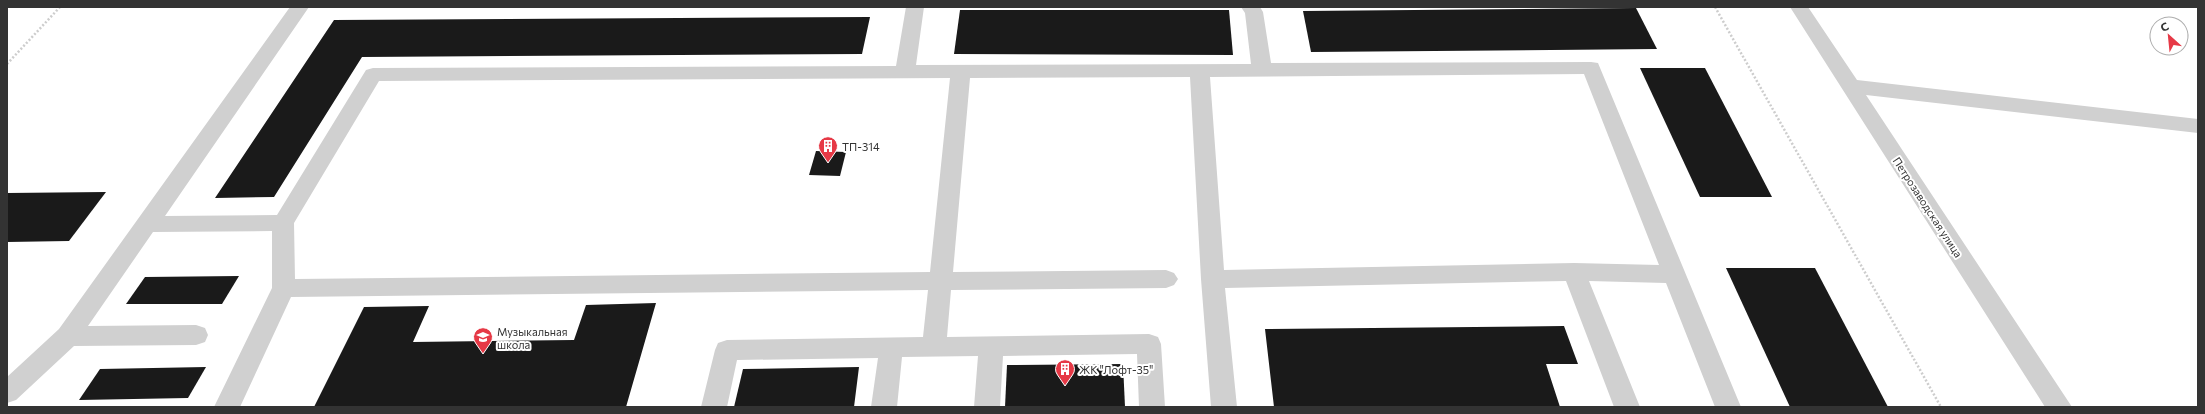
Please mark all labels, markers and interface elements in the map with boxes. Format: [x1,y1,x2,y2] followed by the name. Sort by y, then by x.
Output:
[2149,16,2189,56] north arrow
[2158,19,2171,34] text: С
[817,135,839,163] building icon: ТП-314
[842,140,880,153] place label: ТП-314
[1891,154,1965,260] street label: Петрозаводская улица
[497,325,568,351] place label: Музыкальная школа
[472,326,494,354] school or university icon: Музыкальная школа
[1054,358,1076,386] building icon: ЖК "Лофт-35"
[1079,363,1153,376] place label: ЖК "Лофт-35"

